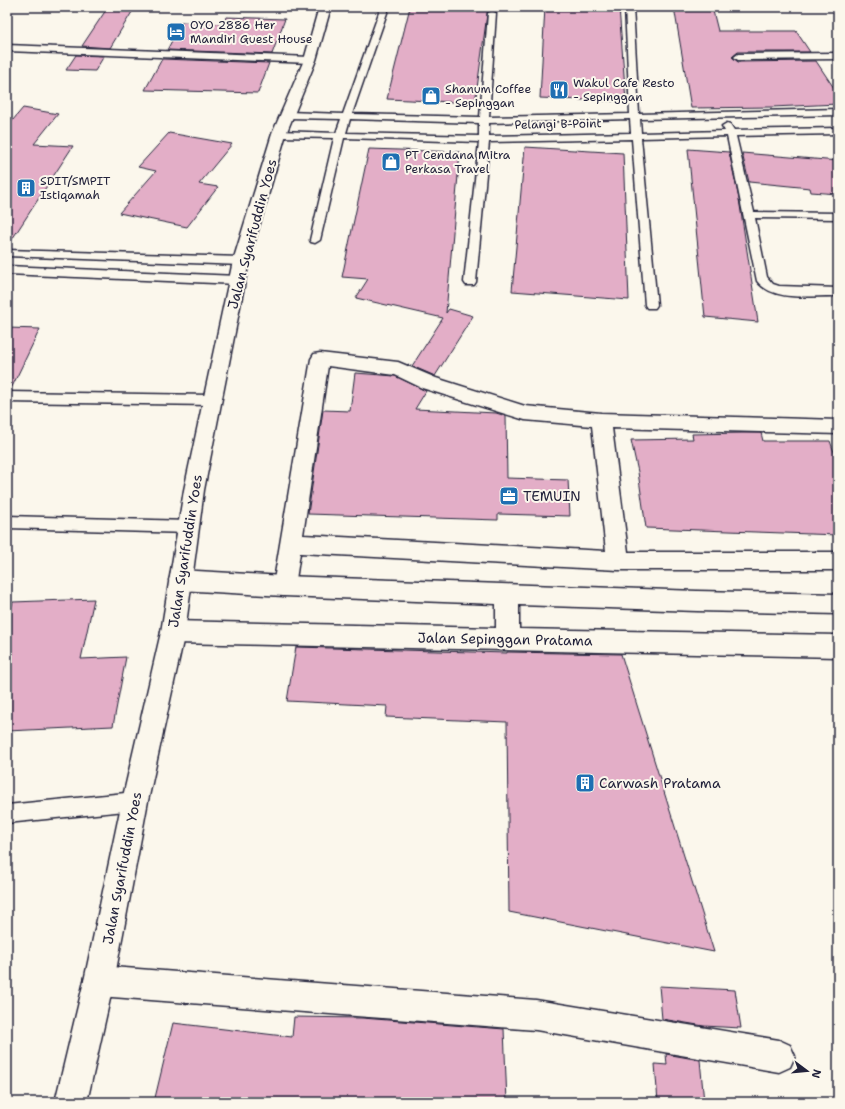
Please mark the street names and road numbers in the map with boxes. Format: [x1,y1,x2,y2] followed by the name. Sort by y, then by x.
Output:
[514,115,602,133] street label: Pelangi B-Point
[223,157,281,311] street label: Jalan Syarifuddin Yoes
[164,473,206,629] street label: Jalan Syarifuddin Yoes
[417,628,593,650] street label: Jalan Sepinggan Pratama
[98,790,146,946] street label: Jalan Syarifuddin Yoes

